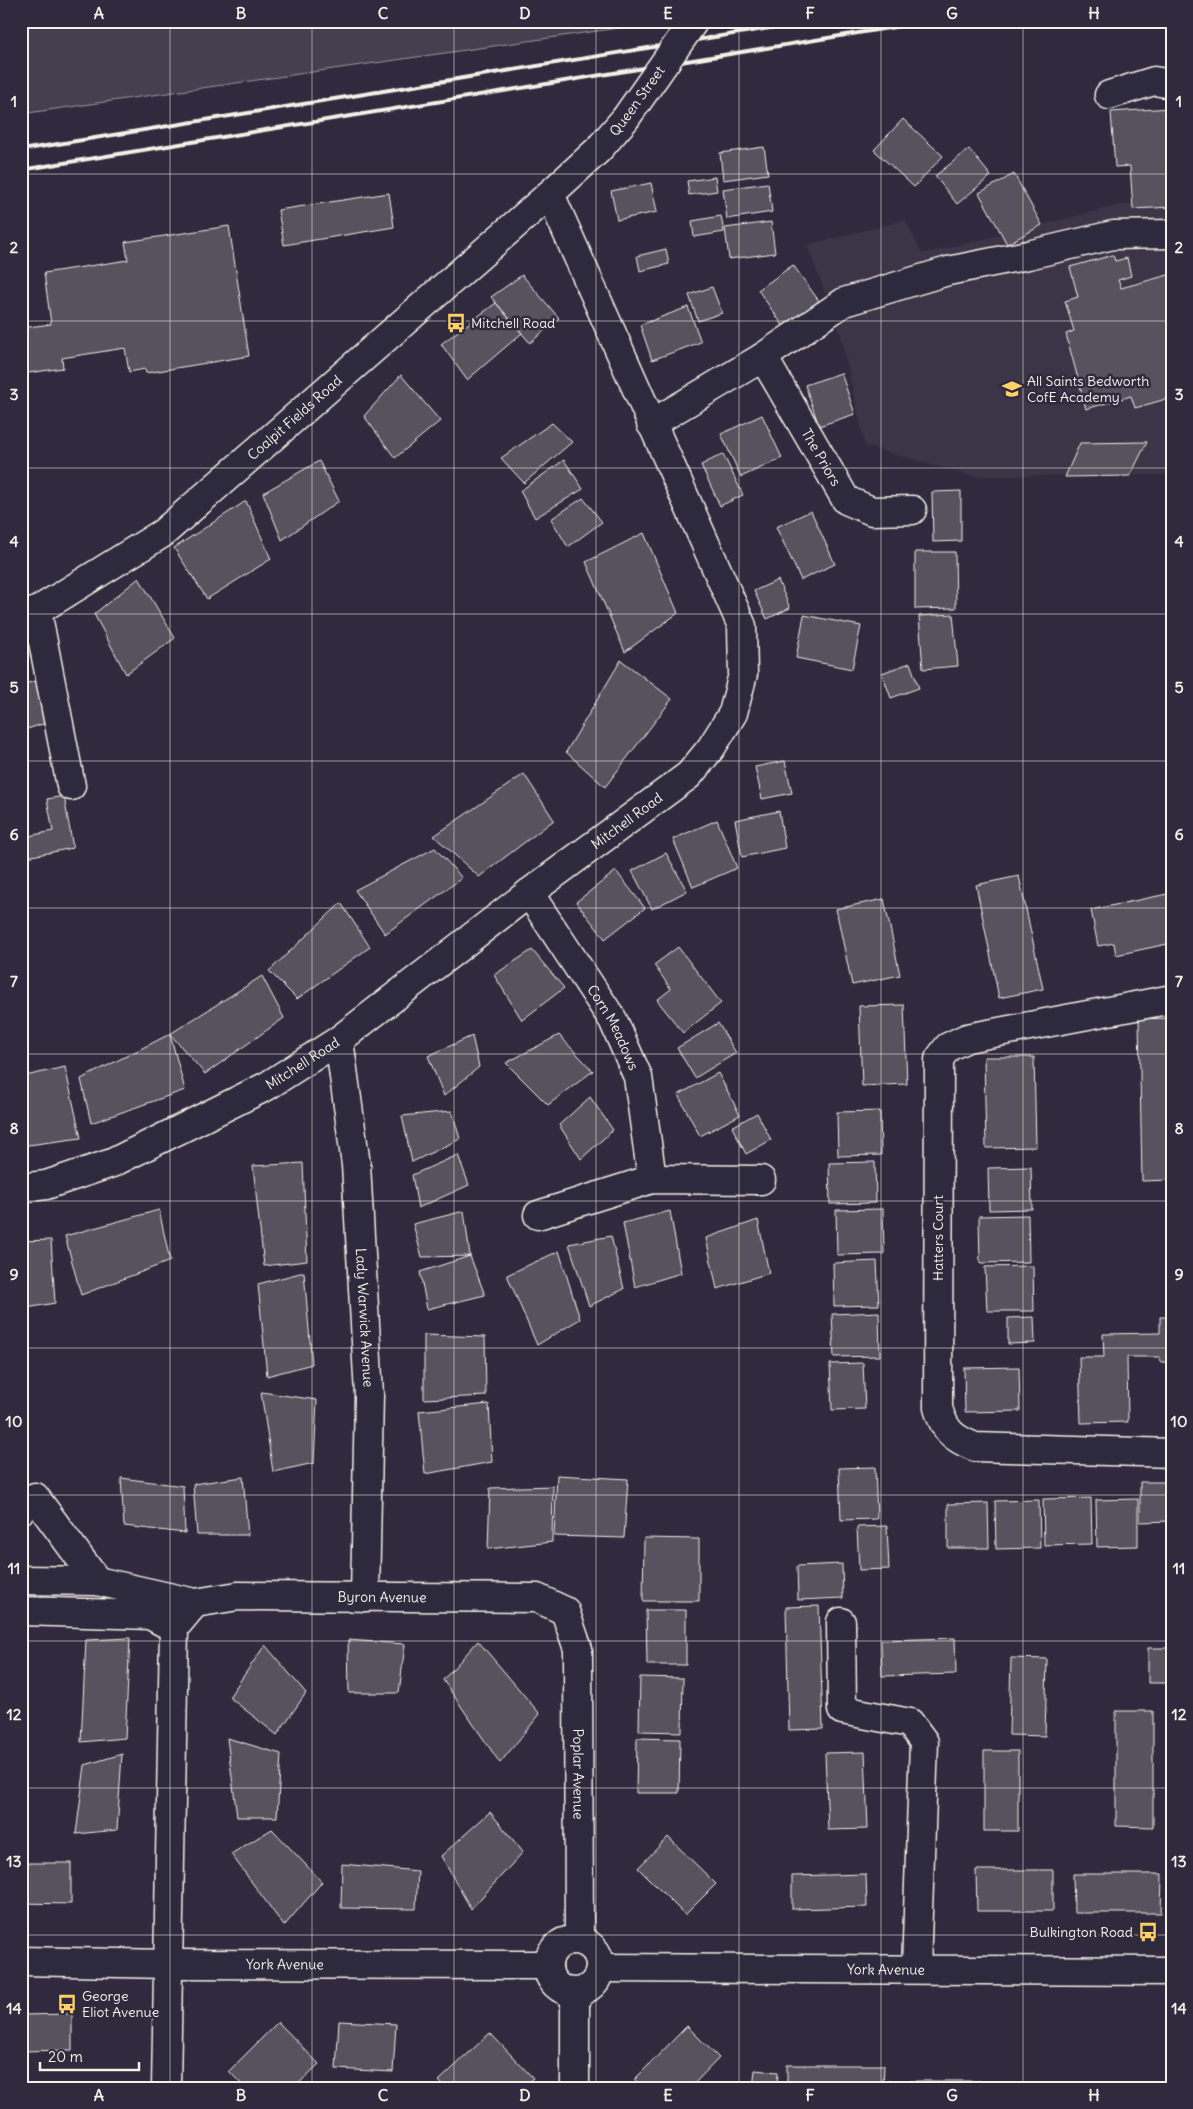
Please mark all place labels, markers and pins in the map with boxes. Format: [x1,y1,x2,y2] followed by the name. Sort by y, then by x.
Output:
[445,312,467,334] bus stop icon: Mitchell Road
[471,314,555,332] place label: Mitchell Road
[1027,372,1149,406] place label: All Saints Bedworth CofE Academy
[1001,378,1023,400] school or university icon: All Saints Bedworth CofE Academy
[1137,1921,1159,1943] bus stop icon: Bulkington Road
[1029,1923,1133,1941] place label: Bulkington Road
[82,1987,159,2021] place label: George Eliot Avenue
[56,1993,78,2015] bus stop icon: George Eliot Avenue

